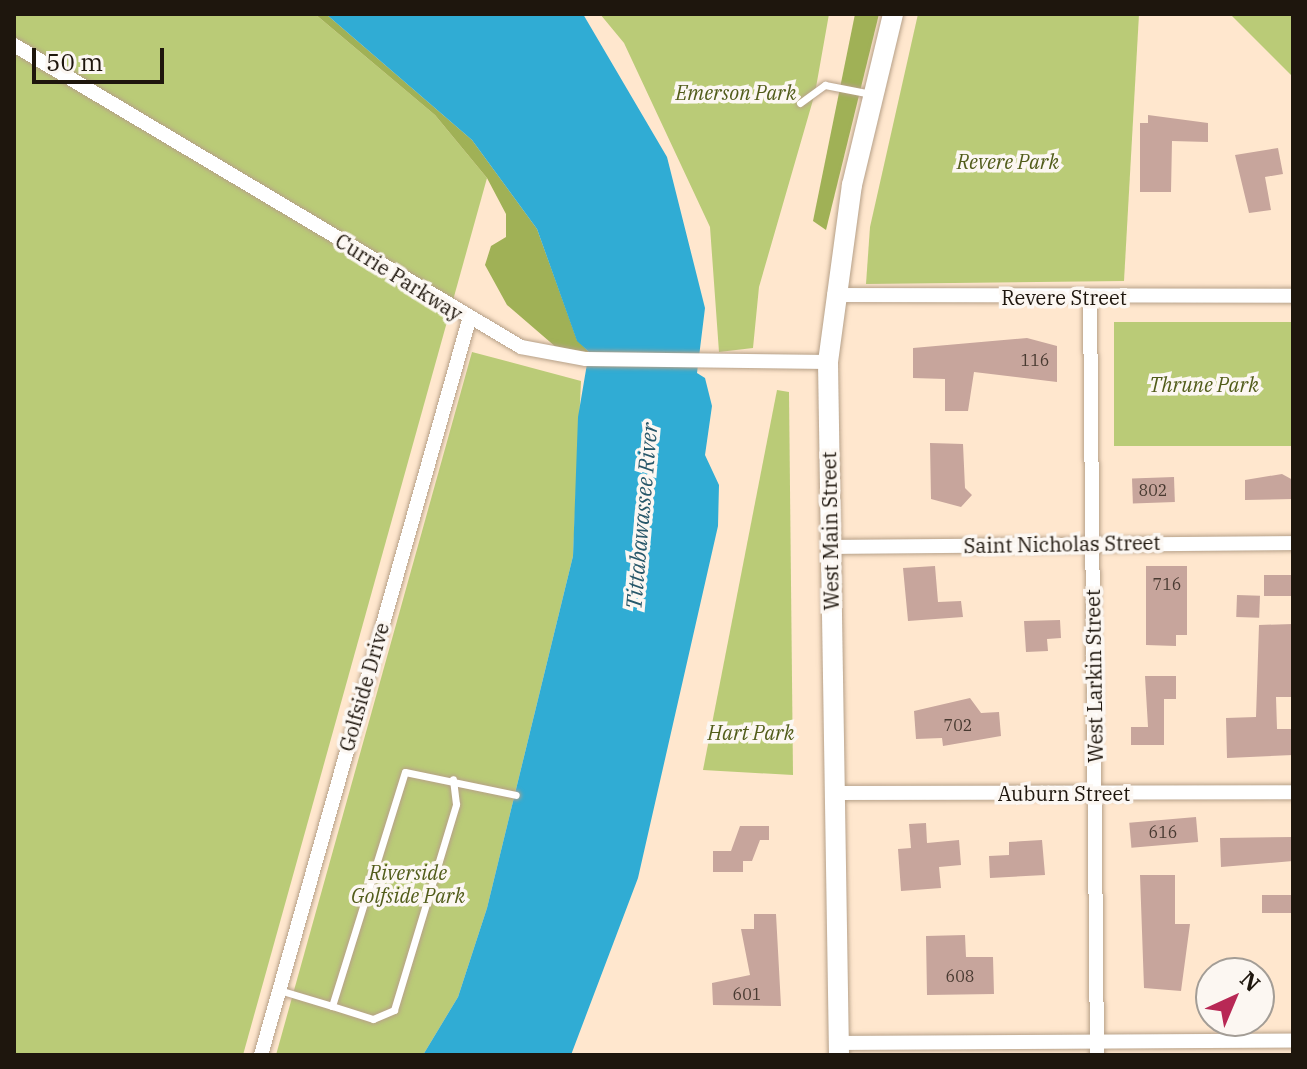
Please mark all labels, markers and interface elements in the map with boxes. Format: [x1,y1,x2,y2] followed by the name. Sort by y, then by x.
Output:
[36,32,168,82] scale bar
[46,46,103,78] text: 50 m
[676,80,796,104] park label: Emerson Park
[957,149,1059,173] park label: Revere Park
[331,228,467,326] street label: Currie Parkway
[1001,285,1127,309] street label: Revere Street
[1021,350,1049,370] house number: 116
[1149,372,1259,396] park label: Thrune Park
[620,422,662,610] water label: Tittabawassee River
[817,451,843,611] street label: West Main Street
[1139,480,1167,500] house number: 802
[963,530,1161,558] street label: Saint Nicholas Street
[1153,574,1181,594] house number: 716
[1080,589,1108,763] street label: West Larkin Street
[334,620,394,754] street label: Golfside Drive
[944,715,972,735] house number: 702
[708,720,794,744] park label: Hart Park
[998,781,1130,805] street label: Auburn Street
[1149,822,1177,842] house number: 616
[351,860,465,907] park label: Riverside Golfside Park
[1195,957,1275,1037] north arrow
[1234,964,1267,997] text: N
[946,966,974,986] house number: 608
[733,984,761,1004] house number: 601

